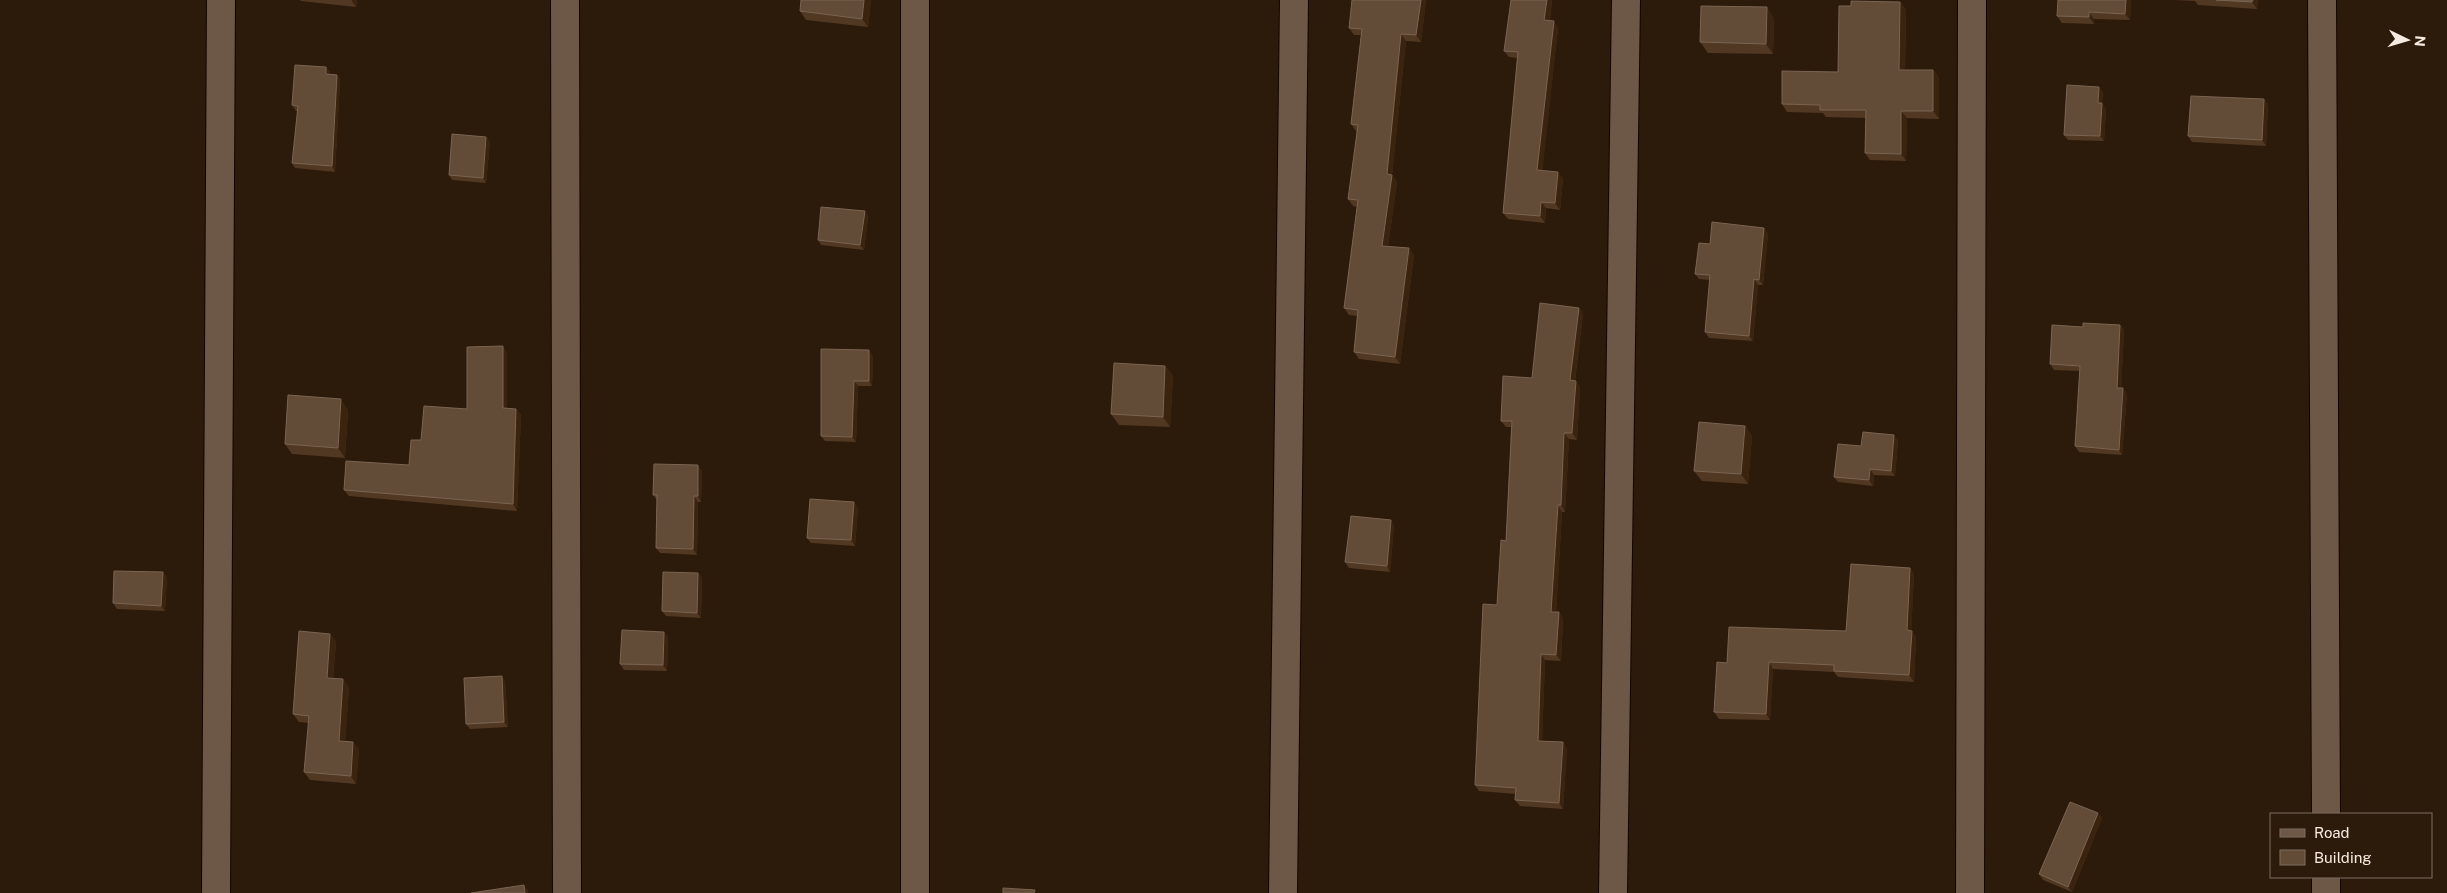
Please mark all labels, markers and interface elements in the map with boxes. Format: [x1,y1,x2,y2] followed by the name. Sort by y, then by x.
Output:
[2382,15,2432,65] north arrow
[2412,35,2428,47] text: N
[2270,813,2432,878] legend
[2314,824,2350,841] text: Road
[2314,849,2372,866] text: Building

